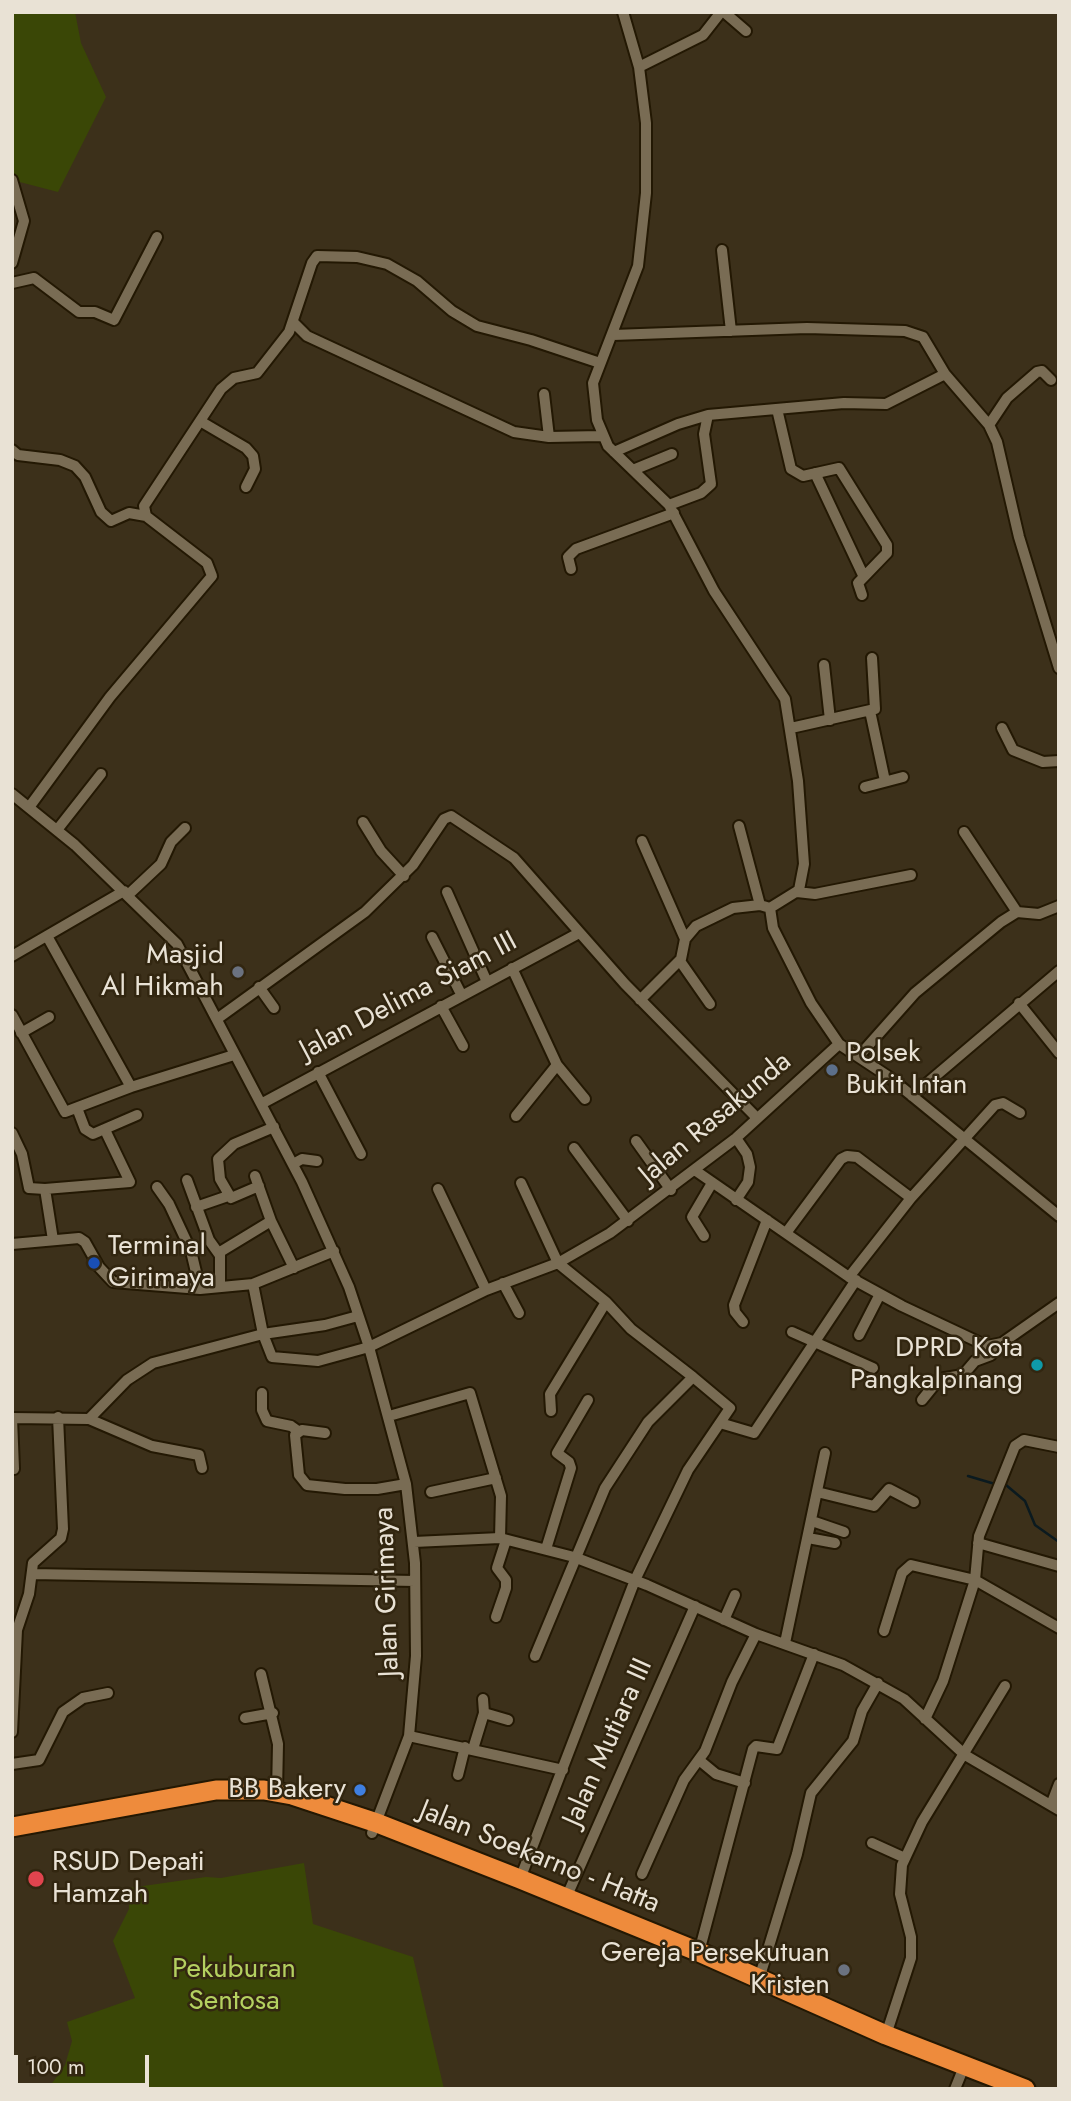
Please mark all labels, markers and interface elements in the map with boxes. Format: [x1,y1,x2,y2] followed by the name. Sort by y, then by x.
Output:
[295,926,523,1068] street label: Jalan Delima Siam III
[101,939,224,1005] place label: Masjid Al Hikmah
[230,964,246,980] marker: Masjid Al Hikmah
[846,1037,967,1103] place label: Polsek Bukit Intan
[633,1046,799,1192] street label: Jalan Rasakunda
[824,1062,840,1078] marker: Polsek Bukit Intan
[108,1230,215,1296] place label: Terminal Girimaya
[86,1255,102,1271] marker: Terminal Girimaya
[850,1332,1023,1398] place label: DPRD Kota Pangkalpinang
[1029,1357,1045,1373] marker: DPRD Kota Pangkalpinang
[368,1506,408,1678] street label: Jalan Girimaya
[557,1654,661,1832] street label: Jalan Mutiara III
[228,1773,346,1807] place label: BB Bakery
[352,1782,368,1798] marker: BB Bakery
[414,1794,664,1922] street label: Jalan Soekarno - Hatta
[52,1846,205,1912] place label: RSUD Depati Hamzah
[26,1869,46,1889] marker: RSUD Depati Hamzah
[601,1937,830,2003] place label: Gereja Persekutuan Kristen
[172,1953,296,2019] park label: Pekuburan Sentosa
[836,1962,852,1978] marker: Gereja Persekutuan Kristen
[18,2042,152,2086] scale bar
[27,2052,84,2082] text: 100 m

